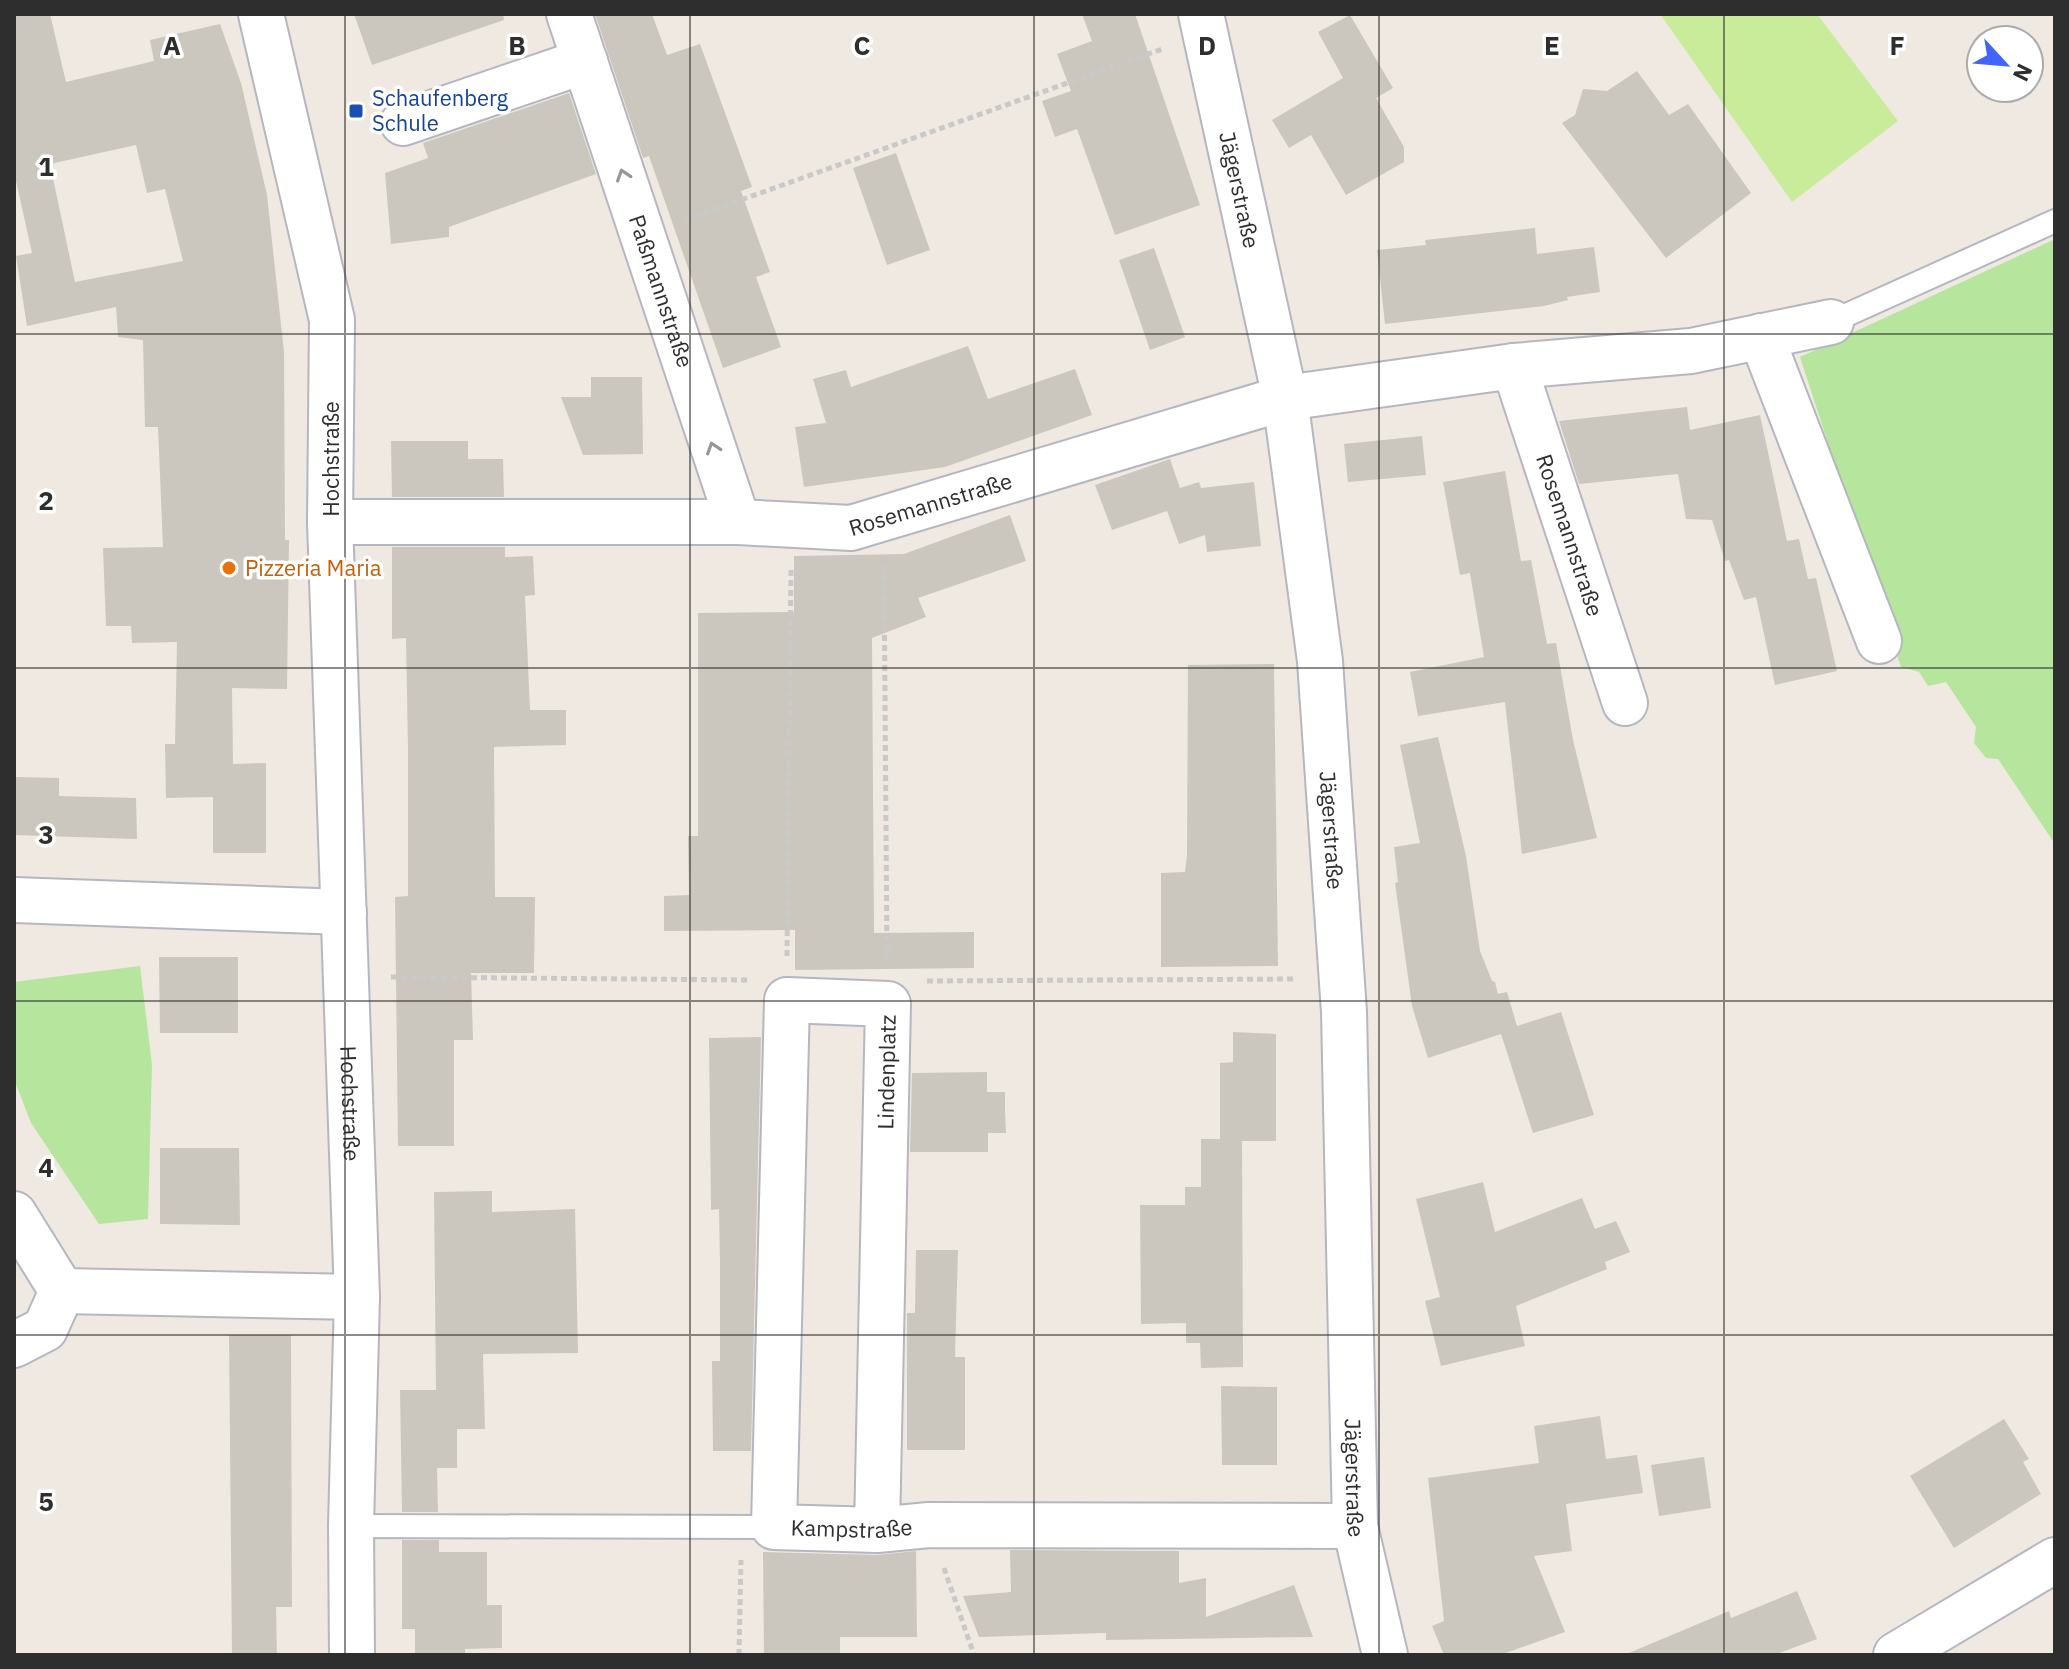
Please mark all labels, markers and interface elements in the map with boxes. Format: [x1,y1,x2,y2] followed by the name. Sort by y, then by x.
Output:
[1965,24,2045,104] north arrow
[163,28,181,62] text: A
[508,28,526,62] text: B
[854,28,871,62] text: C
[1198,28,1216,62] text: D
[1544,28,1560,62] text: E
[1889,28,1905,62] text: F
[2007,59,2040,87] text: N
[372,83,509,137] place label: Schaufenberg Schule
[347,102,365,120] marker: Schaufenberg Schule
[1213,129,1267,251] street label: Jägerstraße
[38,149,54,183] text: 1
[616,169,632,183] one-way arrow
[623,211,701,371] street label: Paßmannstraße
[316,401,345,517] street label: Hochstraße
[707,442,723,456] one-way arrow
[1530,450,1610,620] street label: Rosemannstraße
[845,466,1015,542] street label: Rosemannstraße
[38,483,54,517] text: 2
[245,553,382,582] place label: Pizzeria Maria
[220,559,238,577] marker: Pizzeria Maria
[1314,770,1351,890] street label: Jägerstraße
[38,817,54,851] text: 3
[870,1014,902,1130] street label: Lindenplatz
[334,1045,367,1162] street label: Hochstraße
[38,1150,54,1184] text: 4
[1339,1418,1372,1540] street label: Jägerstraße
[38,1484,54,1518] text: 5
[790,1512,914,1544] street label: Kampstraße

